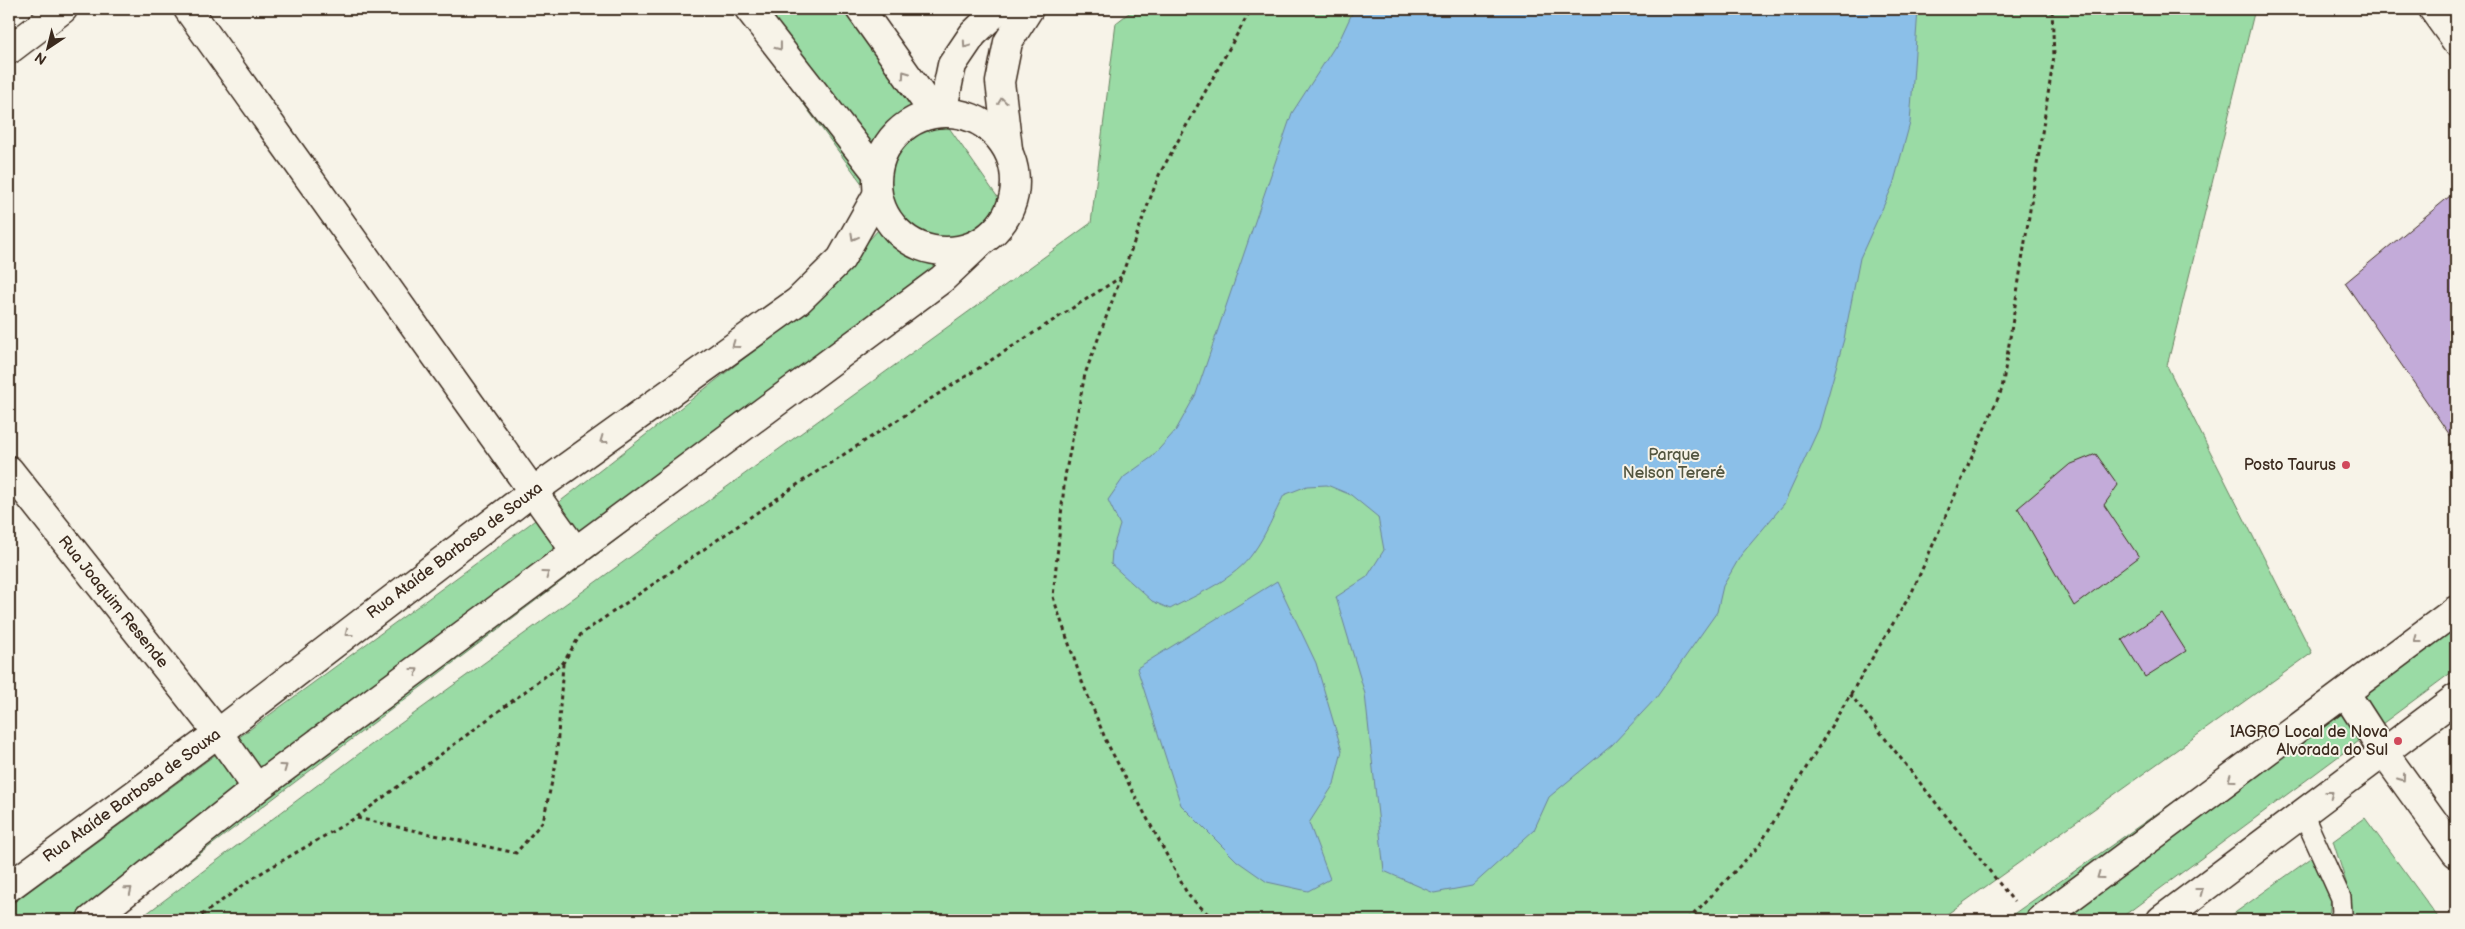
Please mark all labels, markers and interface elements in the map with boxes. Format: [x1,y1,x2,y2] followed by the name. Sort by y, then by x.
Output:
[22,22,72,72] north arrow
[963,39,972,48] one-way arrow
[773,41,782,51] one-way arrow
[32,48,50,68] text: N
[902,70,911,79] one-way arrow
[997,96,1008,104] one-way arrow
[850,232,860,241] one-way arrow
[732,340,741,348] one-way arrow
[600,435,609,443] one-way arrow
[1623,446,1726,483] park label: Parque Nelson Tereré
[2244,456,2336,475] place label: Posto Taurus
[2340,459,2352,471] marker: Posto Taurus
[363,479,547,623] street label: Rua Ataíde Barbosa de Souxa
[54,532,172,672] street label: Rua Joaquim Resende
[540,572,549,580] one-way arrow
[345,628,354,636] one-way arrow
[2413,634,2423,643] one-way arrow
[409,668,419,677] one-way arrow
[2230,723,2388,760] place label: IAGRO Local de Nova Alvorada do Sul
[39,725,225,867] street label: Rua Ataíde Barbosa de Souxa
[2392,735,2404,747] marker: IAGRO Local de Nova Alvorada do Sul
[278,765,287,773] one-way arrow
[2396,772,2405,782] one-way arrow
[2227,773,2237,782] one-way arrow
[2324,791,2334,800] one-way arrow
[2097,870,2106,878] one-way arrow
[124,886,133,895] one-way arrow
[2194,888,2204,897] one-way arrow

